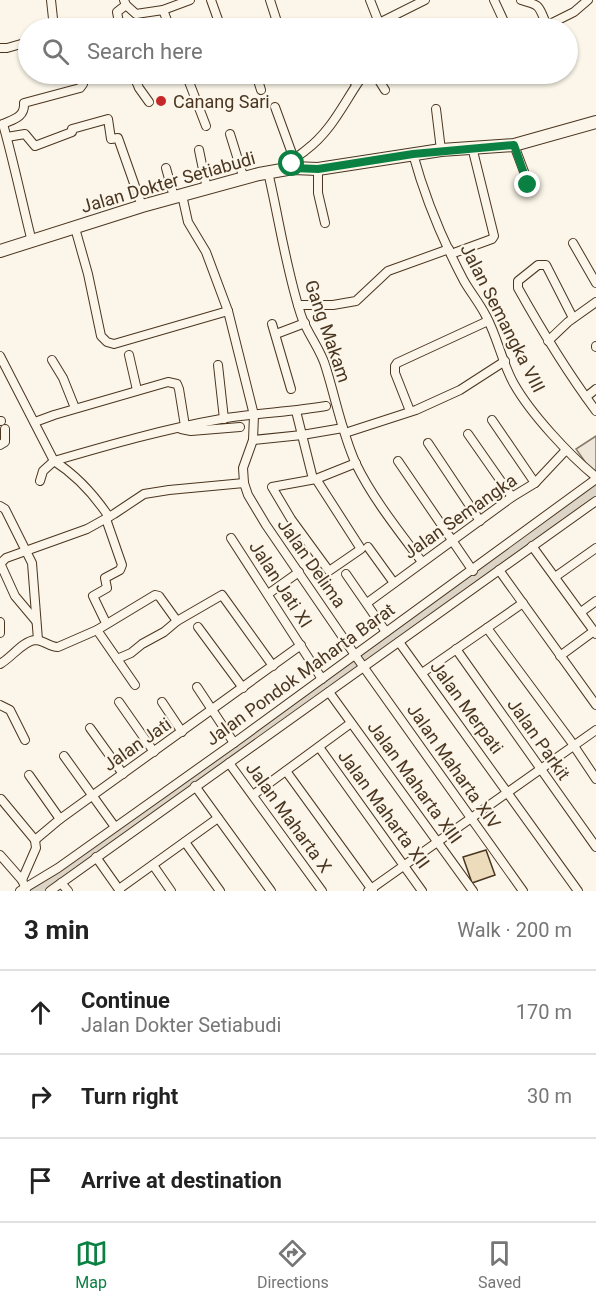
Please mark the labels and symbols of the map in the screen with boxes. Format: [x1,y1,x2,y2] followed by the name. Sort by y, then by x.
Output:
[173,91,270,112] place label: Canang Sari
[154,94,168,108] marker: Canang Sari
[78,147,258,217] street label: Jalan Dokter Setiabudi
[278,150,304,176] route start
[514,171,540,197] route end
[456,240,550,396] street label: Jalan Semangka VIII
[301,277,355,385] street label: Gang Makam
[399,469,521,563] street label: Jalan Semangka
[274,514,350,612] street label: Jalan Delima
[245,537,317,631] street label: Jalan Jati XI
[202,598,399,750] street label: Jalan Pondok Maharta Barat
[426,656,508,758] street label: Jalan Merpati
[503,694,575,784] street label: Jalan Parkit
[403,699,505,833] street label: Jalan Maharta XIV
[99,713,175,775] street label: Jalan Jati
[363,717,467,847] street label: Jalan Maharta XIII
[334,746,434,872] street label: Jalan Maharta XII
[242,758,336,876] street label: Jalan Maharta X

